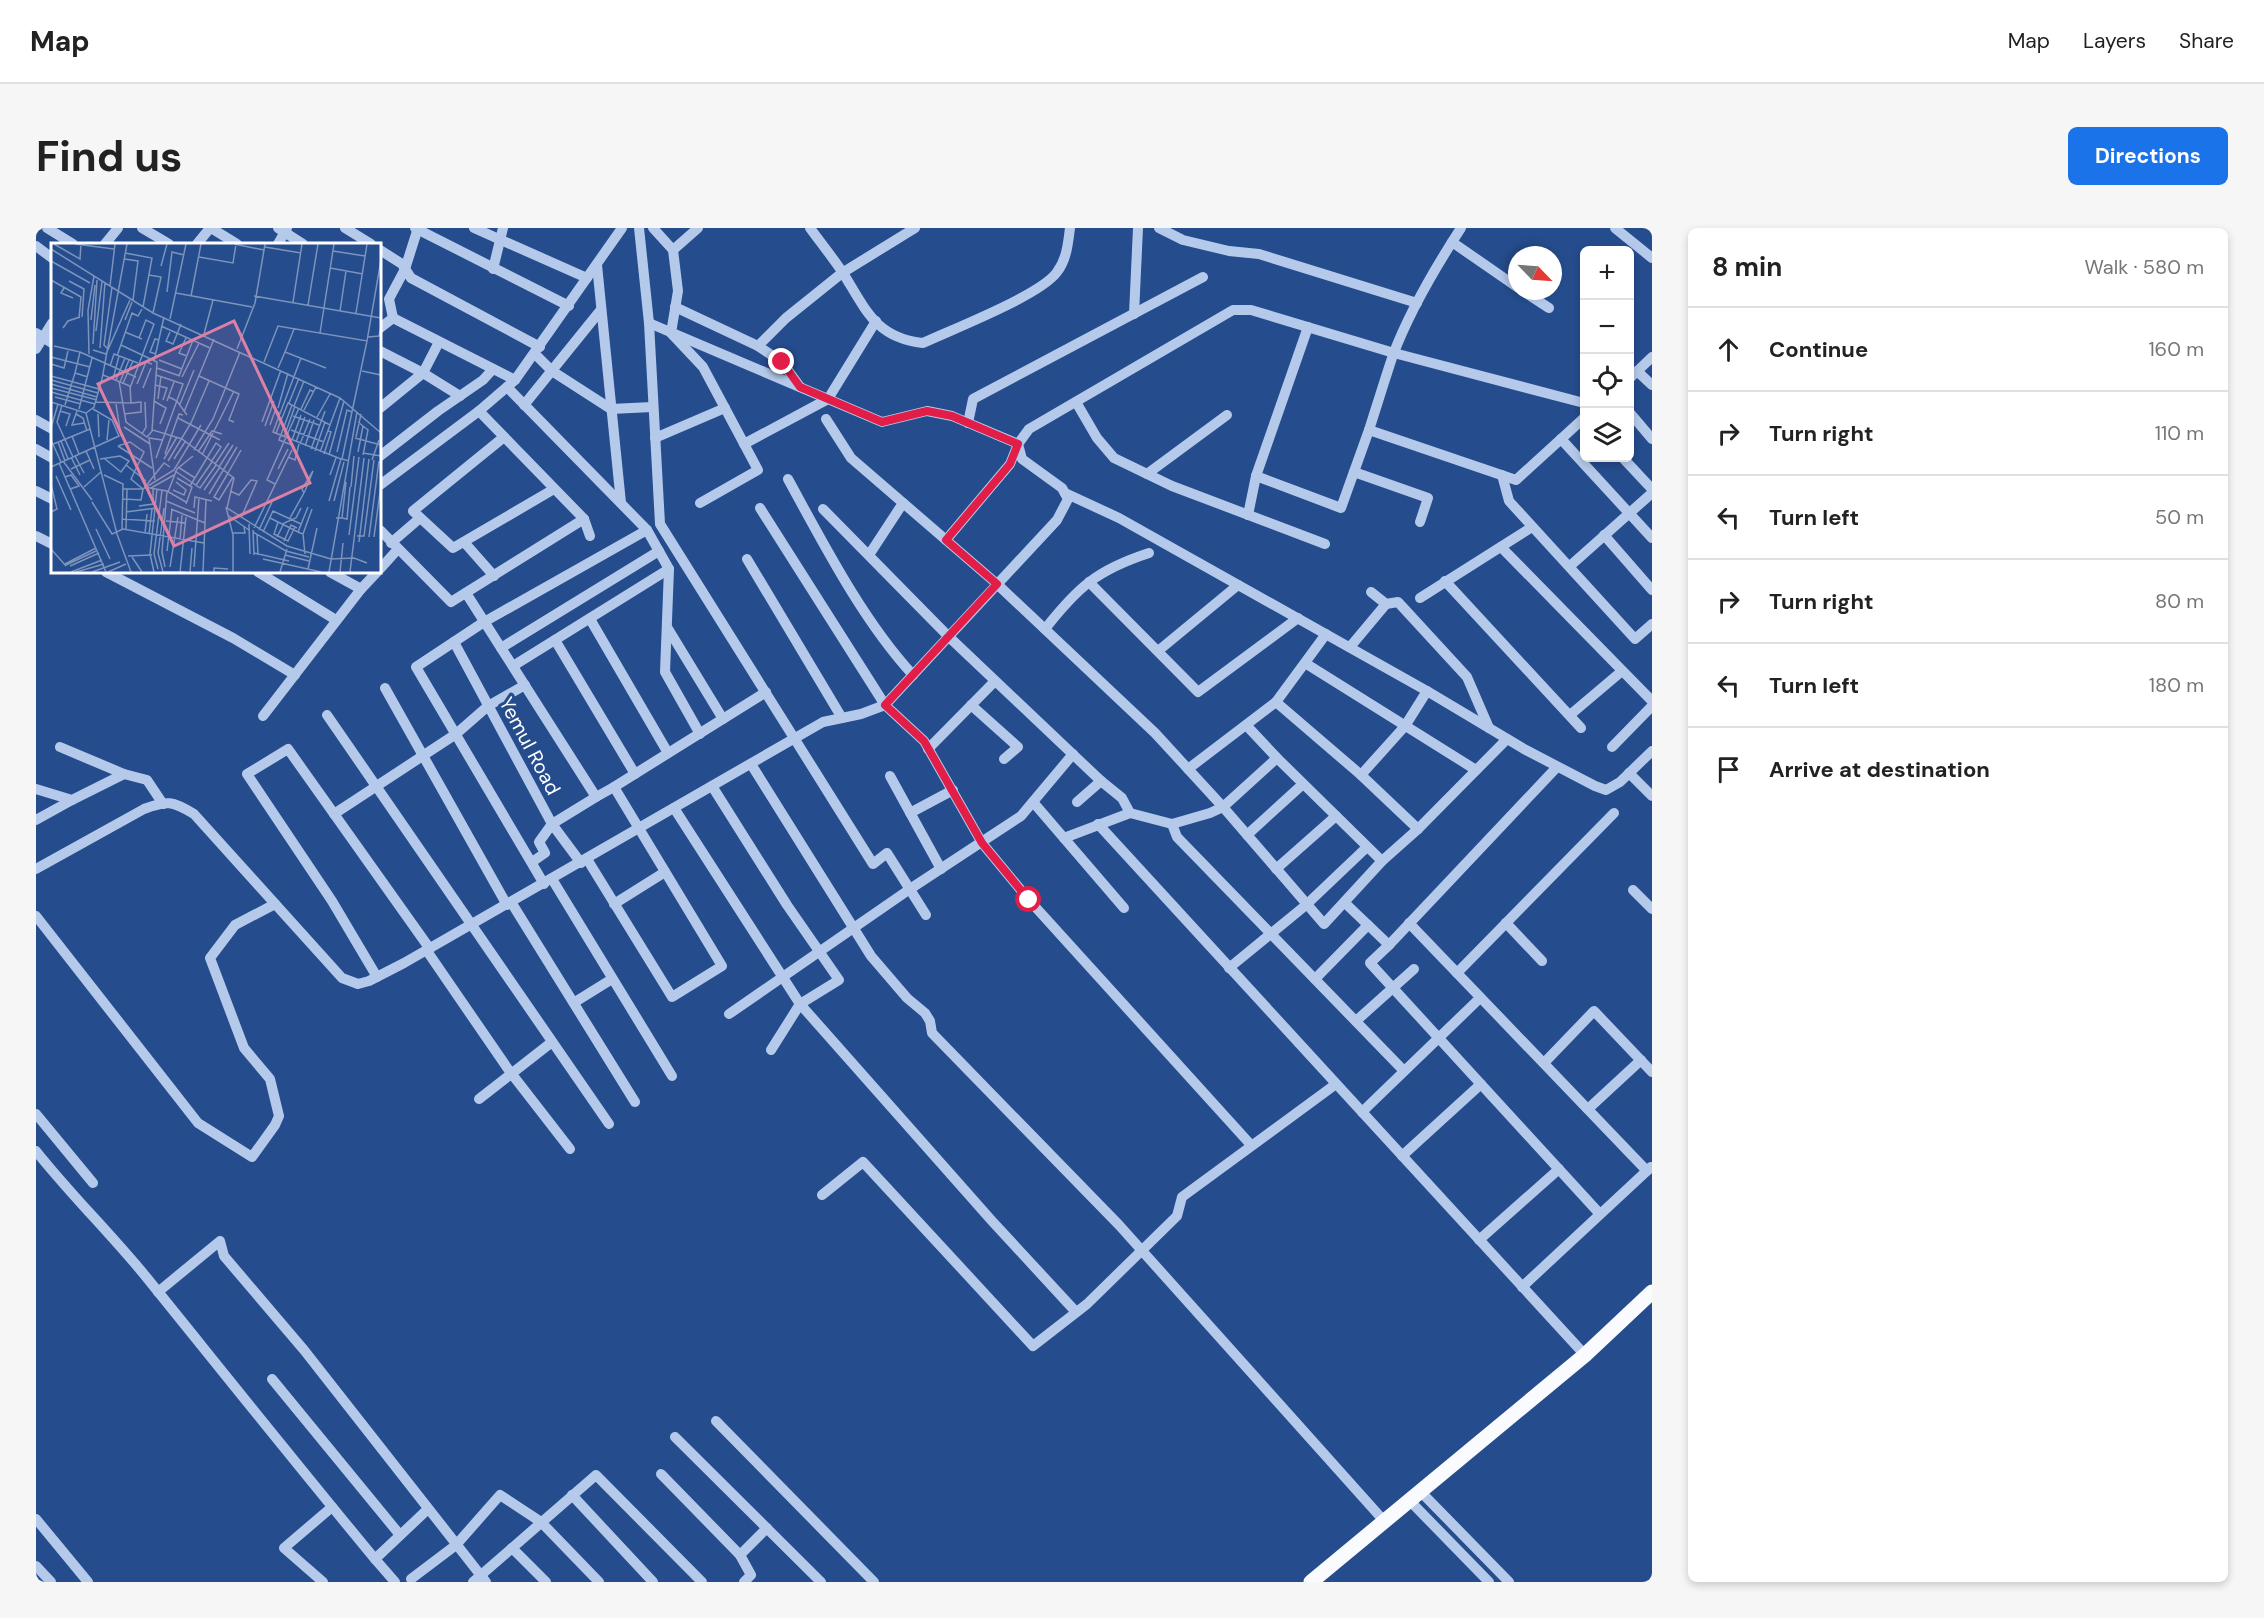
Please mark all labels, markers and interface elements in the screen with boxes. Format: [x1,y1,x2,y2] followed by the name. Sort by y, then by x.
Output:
[30,23,90,60] text: Map
[2008,27,2050,55] text: Map
[2083,27,2146,55] text: Layers
[2179,27,2234,55] text: Share
[2068,127,2228,185] button: Directions
[36,129,182,184] text: Find us
[51,243,381,573] inset map
[1508,246,1562,300] north arrow
[1580,246,1634,462] map controls
[1580,246,1634,300] button: +
[1712,250,1782,284] text: 8 min
[2084,254,2204,280] text: Walk · 580 m
[1580,300,1634,354] button: −
[1712,333,1745,366] icon: ahead
[1769,335,1868,364] text: Continue
[2148,336,2204,362] text: 160 m
[768,348,794,374] route end
[1580,354,1634,408] button: locate
[1580,408,1634,462] button: layers
[1712,417,1745,450] icon: right
[1769,419,1874,448] text: Turn right
[2155,420,2204,446] text: 110 m
[1712,501,1745,534] icon: left
[1769,503,1859,532] text: Turn left
[2155,504,2204,530] text: 50 m
[1712,585,1745,618] icon: right
[1769,587,1874,616] text: Turn right
[2155,588,2204,614] text: 80 m
[1712,669,1745,702] icon: left
[1769,671,1859,700] text: Turn left
[2149,672,2204,698] text: 180 m
[493,693,567,799] street label: Yemul Road
[1712,753,1745,786] icon: arrive
[1769,755,1990,784] text: Arrive at destination
[1015,886,1041,912] route start

